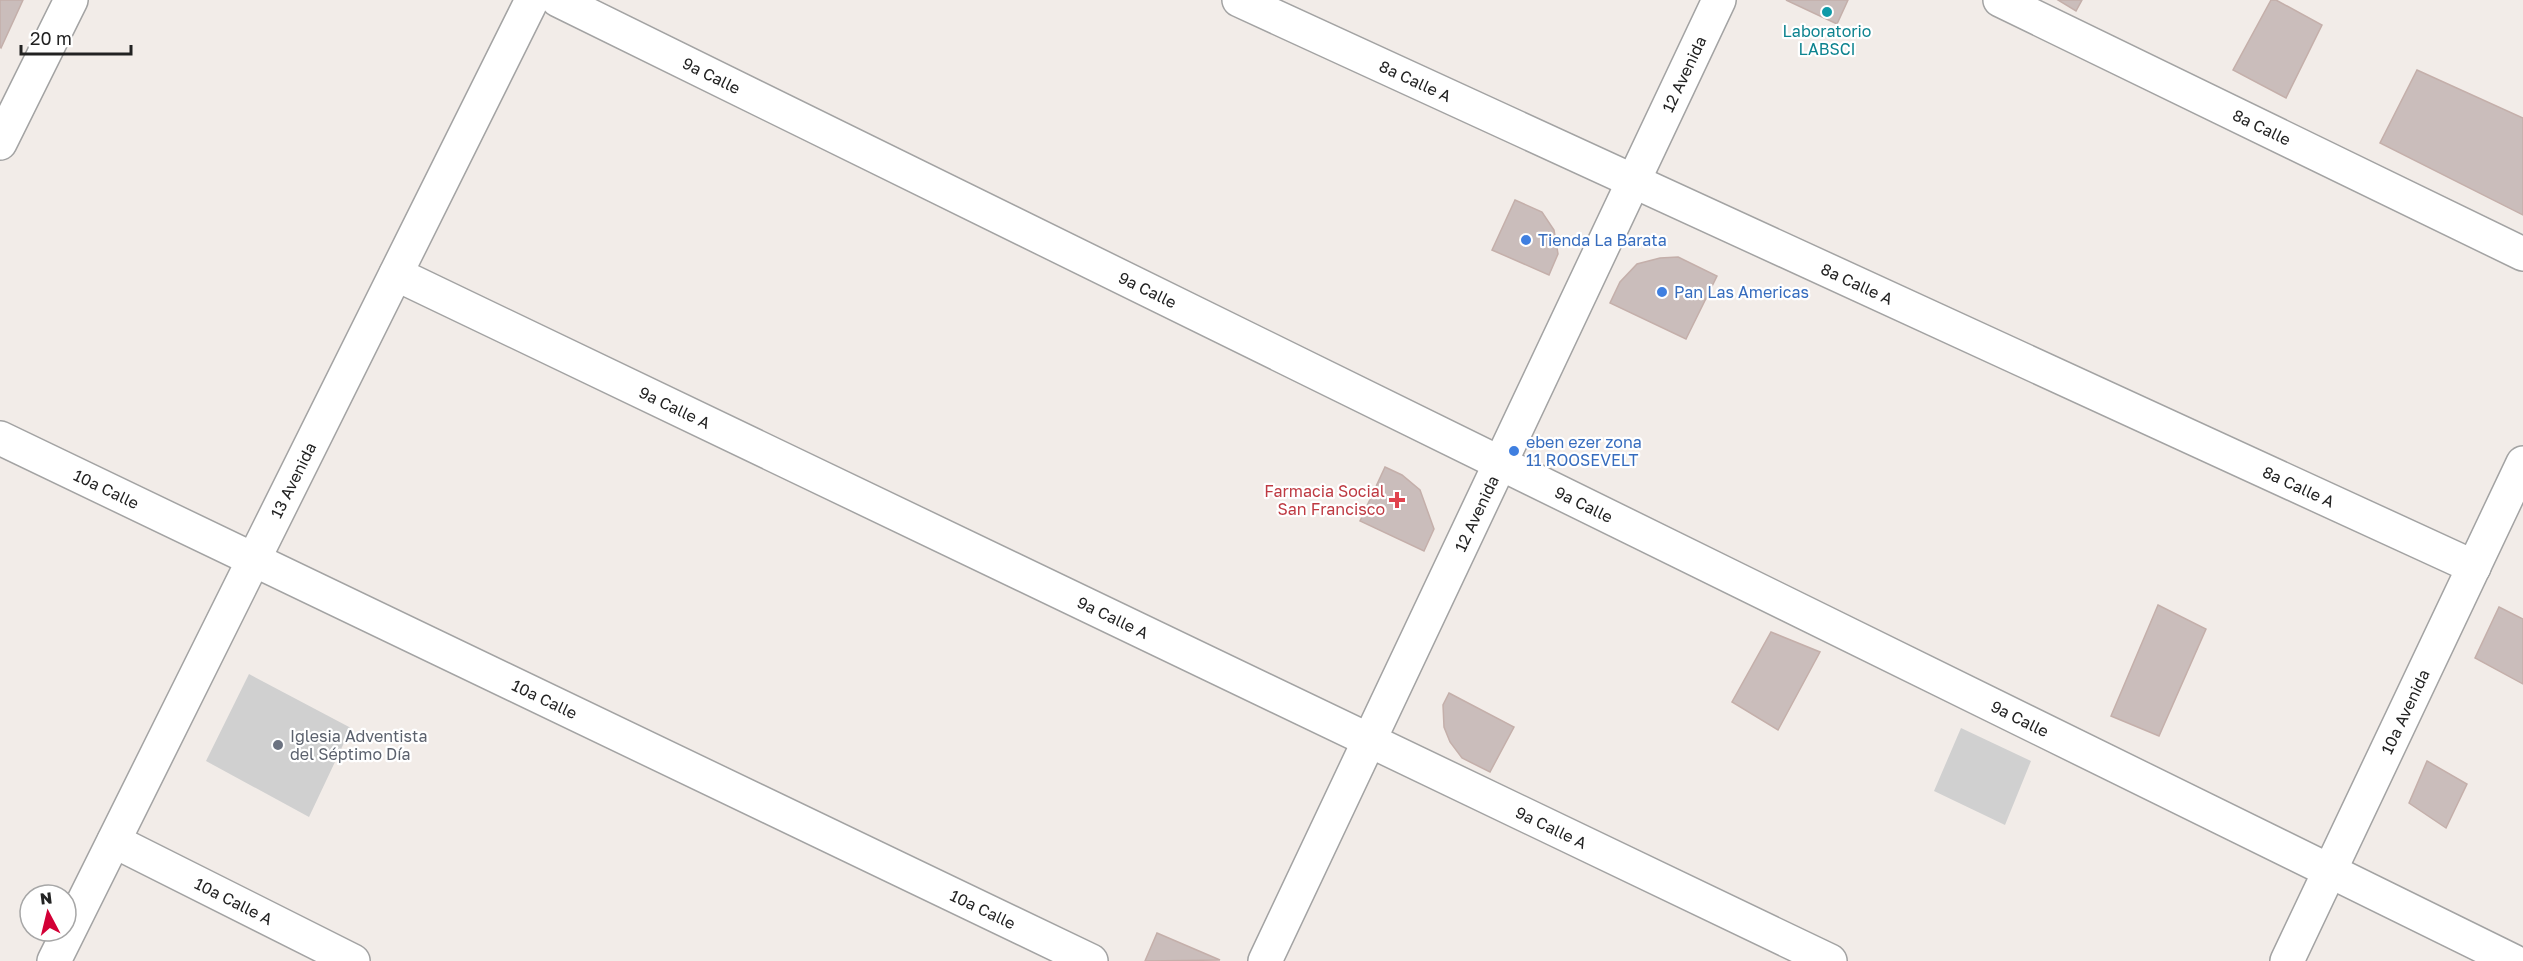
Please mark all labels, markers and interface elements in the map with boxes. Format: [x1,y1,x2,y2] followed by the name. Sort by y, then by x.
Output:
[1820,5,1834,19] marker: Laboratorio LABSCI
[21,18,130,56] scale bar
[1783,21,1871,59] place label: Laboratorio LABSCI
[30,27,72,49] text: 20 m
[1658,33,1711,115] street label: 12 Avenida
[679,53,744,98] street label: 9a Calle
[1376,56,1455,106] street label: 8a Calle A
[2229,105,2294,150] street label: 8a Calle
[1538,230,1667,250] place label: Tienda La Barata
[1519,233,1533,247] marker: Tienda La Barata
[1818,259,1896,309] street label: 8a Calle A
[1115,267,1180,312] street label: 9a Calle
[1674,282,1809,302] place label: Pan Las Americas
[1655,285,1669,299] marker: Pan Las Americas
[636,382,714,433] street label: 9a Calle A
[1526,432,1642,470] place label: eben ezer zona 11 ROOSEVELT
[266,439,320,521] street label: 13 Avenida
[1507,444,1521,458] marker: eben ezer zona 11 ROOSEVELT
[2260,461,2338,512] street label: 8a Calle A
[70,465,142,513] street label: 10a Calle
[1450,472,1503,555] street label: 12 Avenida
[1264,481,1385,519] place label: Farmacia Social San Francisco
[1552,482,1616,527] street label: 9a Calle
[1390,493,1404,507] marker: Farmacia Social San Francisco
[1074,592,1152,643] street label: 9a Calle A
[2377,666,2434,757] street label: 10a Avenida
[509,675,581,723] street label: 10a Calle
[1988,696,2052,741] street label: 9a Calle
[290,726,428,764] place label: Iglesia Adventista del Séptimo Día
[271,738,285,752] marker: Iglesia Adventista del Séptimo Día
[1512,802,1590,853] street label: 9a Calle A
[191,873,276,929] street label: 10a Calle A
[18,883,78,943] north arrow
[947,885,1019,933] street label: 10a Calle
[39,887,53,909] text: N

